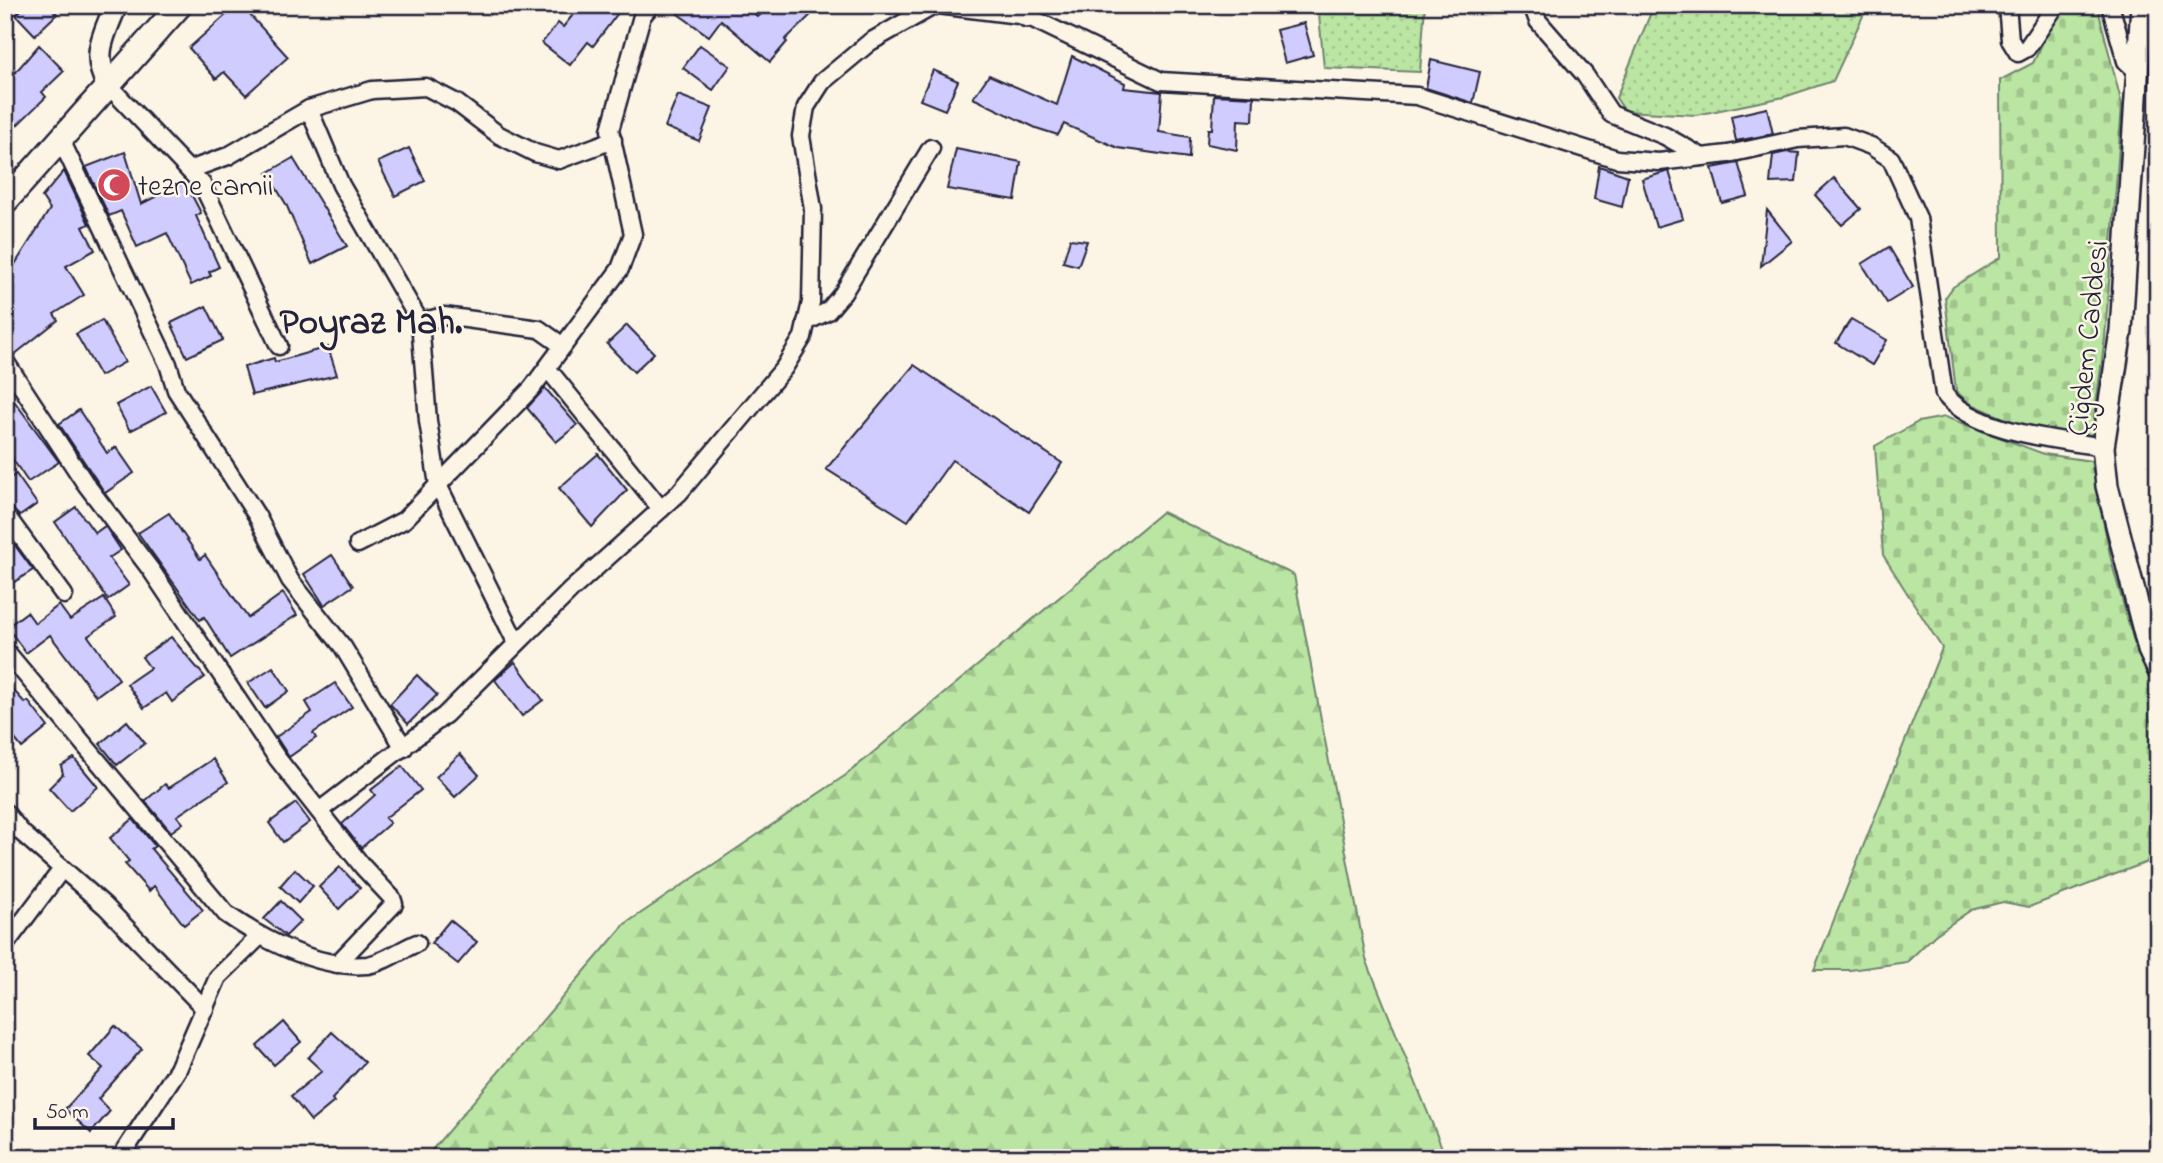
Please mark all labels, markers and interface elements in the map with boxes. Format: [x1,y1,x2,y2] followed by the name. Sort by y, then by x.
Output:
[95,166,133,204] mosque icon: tezne camii
[138,166,273,210] place label: tezne camii
[2058,238,2122,439] street label: Çiğdem Caddesi
[280,297,463,351] district label: Poyraz Mah.
[35,1086,173,1130] scale bar
[46,1098,89,1128] text: 50 m

